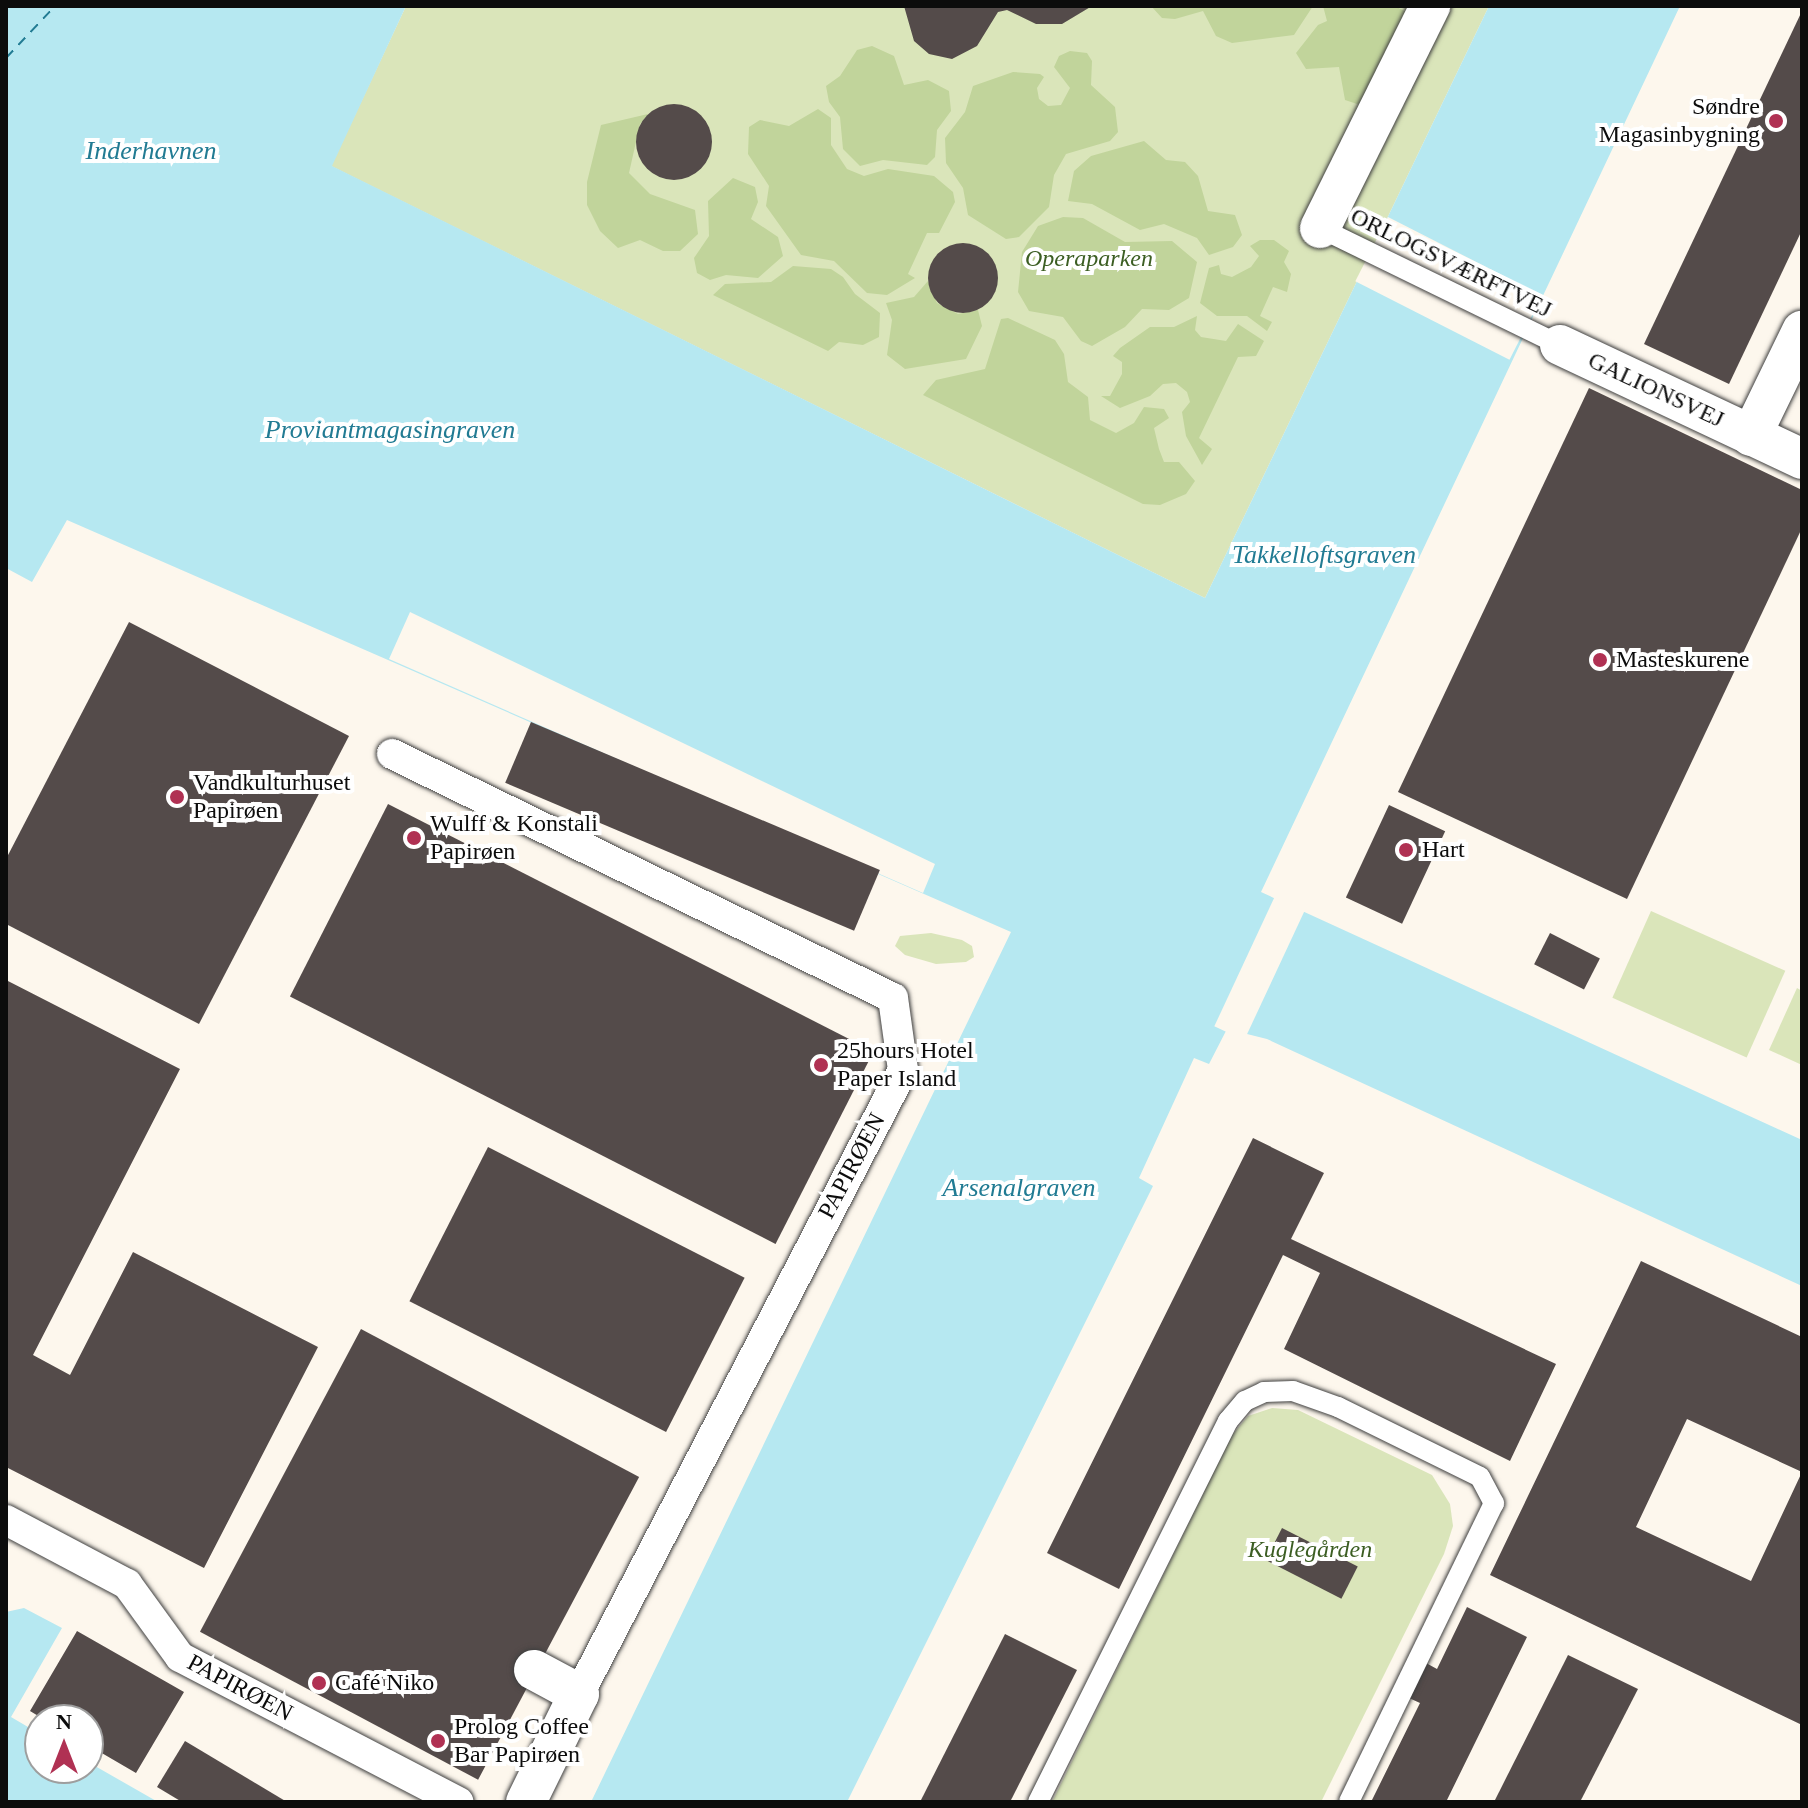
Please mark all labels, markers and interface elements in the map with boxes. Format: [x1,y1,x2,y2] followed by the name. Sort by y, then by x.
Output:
[1599,93,1760,149] place label: Søndre Magasinbygning
[1767,112,1785,130] marker: Søndre Magasinbygning
[86,135,216,167] water label: Inderhavnen
[1346,202,1556,324] street label: ORLOGSVÆRFTVEJ
[1025,245,1153,273] park label: Operaparken
[1583,346,1729,434] street label: GALIONSVEJ
[265,414,515,446] water label: Proviantmagasingraven
[1232,539,1416,571] water label: Takkelloftsgraven
[1616,646,1749,674] place label: Masteskurene
[1591,651,1609,669] marker: Masteskurene
[193,769,350,825] place label: Vandkulturhuset Papirøen
[168,788,186,806] marker: Vandkulturhuset Papirøen
[430,810,598,866] place label: Wulff & Konstali Papirøen
[405,829,423,847] marker: Wulff & Konstali Papirøen
[1422,836,1465,864] place label: Hart
[1397,841,1415,859] marker: Hart
[837,1037,974,1093] place label: 25hours Hotel Paper Island
[812,1056,830,1074] marker: 25hours Hotel Paper Island
[812,1108,892,1224] street label: PAPIRØEN
[942,1172,1096,1204] water label: Arsenalgraven
[1248,1536,1372,1564] park label: Kuglegården
[182,1648,298,1728] street label: PAPIRØEN
[335,1669,434,1697] place label: Café Niko
[310,1674,328,1692] marker: Café Niko
[24,1704,104,1784] north arrow
[56,1709,72,1734] text: N
[454,1713,589,1769] place label: Prolog Coffee Bar Papirøen
[429,1732,447,1750] marker: Prolog Coffee Bar Papirøen

